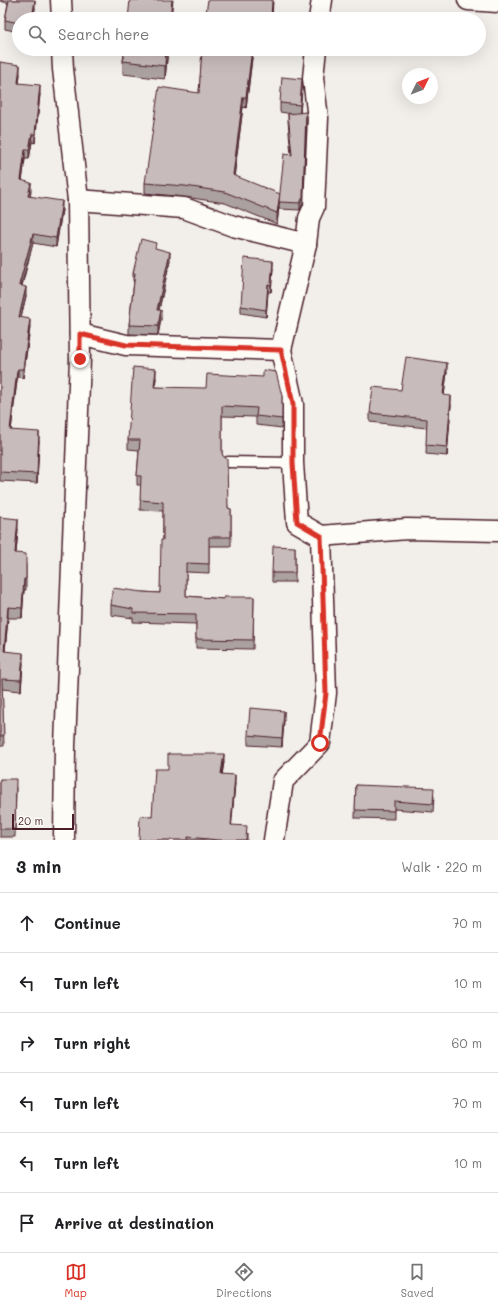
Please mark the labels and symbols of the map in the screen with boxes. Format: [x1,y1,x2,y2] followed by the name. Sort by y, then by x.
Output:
[402,68,438,104] north arrow
[71,350,89,368] route end
[311,734,329,752] route start
[12,812,74,831] scale bar

